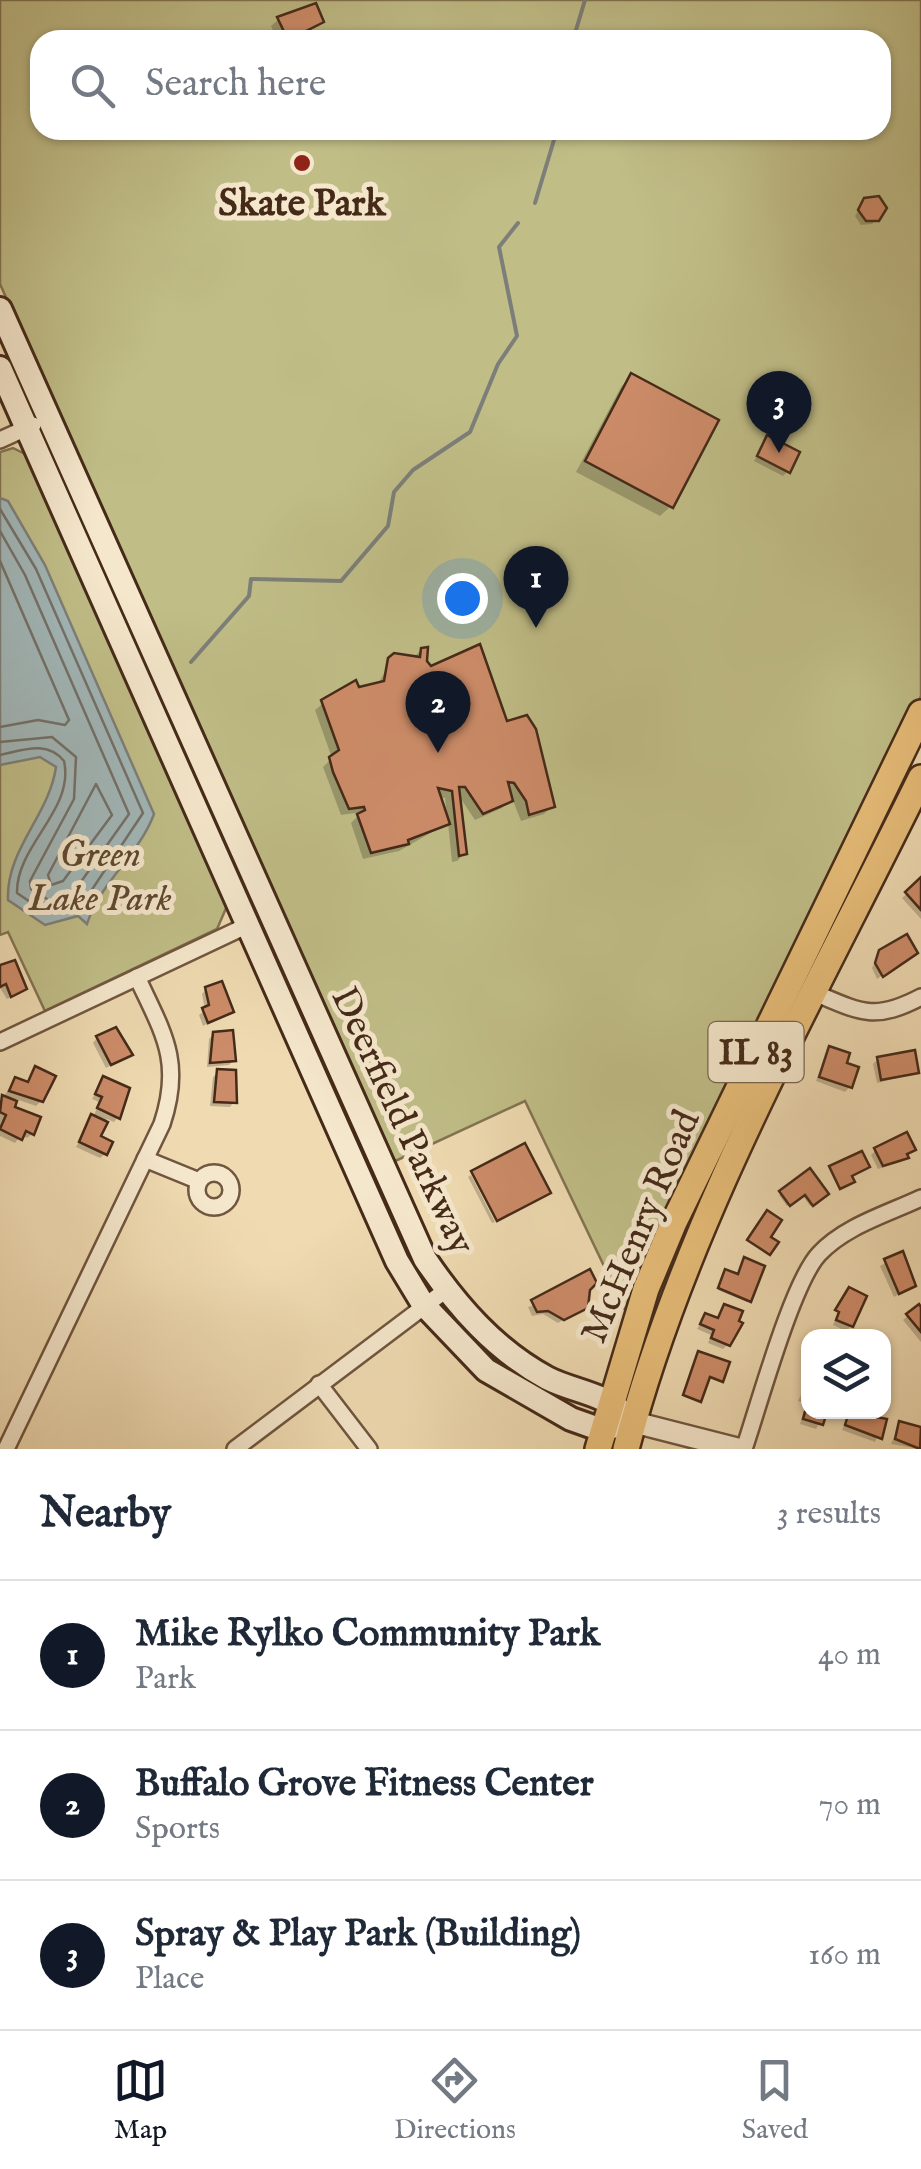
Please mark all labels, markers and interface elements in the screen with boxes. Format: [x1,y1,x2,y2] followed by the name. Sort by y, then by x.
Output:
[30,30,891,140] search box
[65,58,120,113] icon: search
[145,61,326,109] text: Search here
[291,152,313,174] marker: Skate Park
[218,181,387,229] place label: Skate Park
[746,370,812,453] pin: 3
[504,546,568,628] pin: 1
[437,573,488,624] your location
[406,670,470,753] pin: 2
[27,832,172,924] park label: Green Lake Park
[318,980,484,1263] street label: Deerfield Parkway
[708,1022,804,1082] road number: IL 83
[571,1103,713,1351] street label: McHenry Road
[801,1329,891,1419] map controls
[801,1329,891,1419] button: layers
[40,1488,171,1541] text: Nearby
[777,1494,881,1535] text: 3 results
[135,1611,600,1659] text: Mike Rylko Community Park
[67,1635,78,1676] text: 1
[818,1635,881,1676] text: 40 m
[135,1659,196,1700] text: Park
[135,1761,594,1809] text: Buffalo Grove Fitness Center
[65,1785,80,1826] text: 2
[819,1785,881,1826] text: 70 m
[135,1809,220,1850] text: Sports
[135,1911,581,1959] text: Spray & Play Park (Building)
[67,1935,78,1976] text: 3
[808,1935,881,1976] text: 160 m
[135,1959,205,2000] text: Place
[113,2053,168,2148] tab: Map
[394,2053,516,2148] tab: Directions
[742,2053,808,2148] tab: Saved

